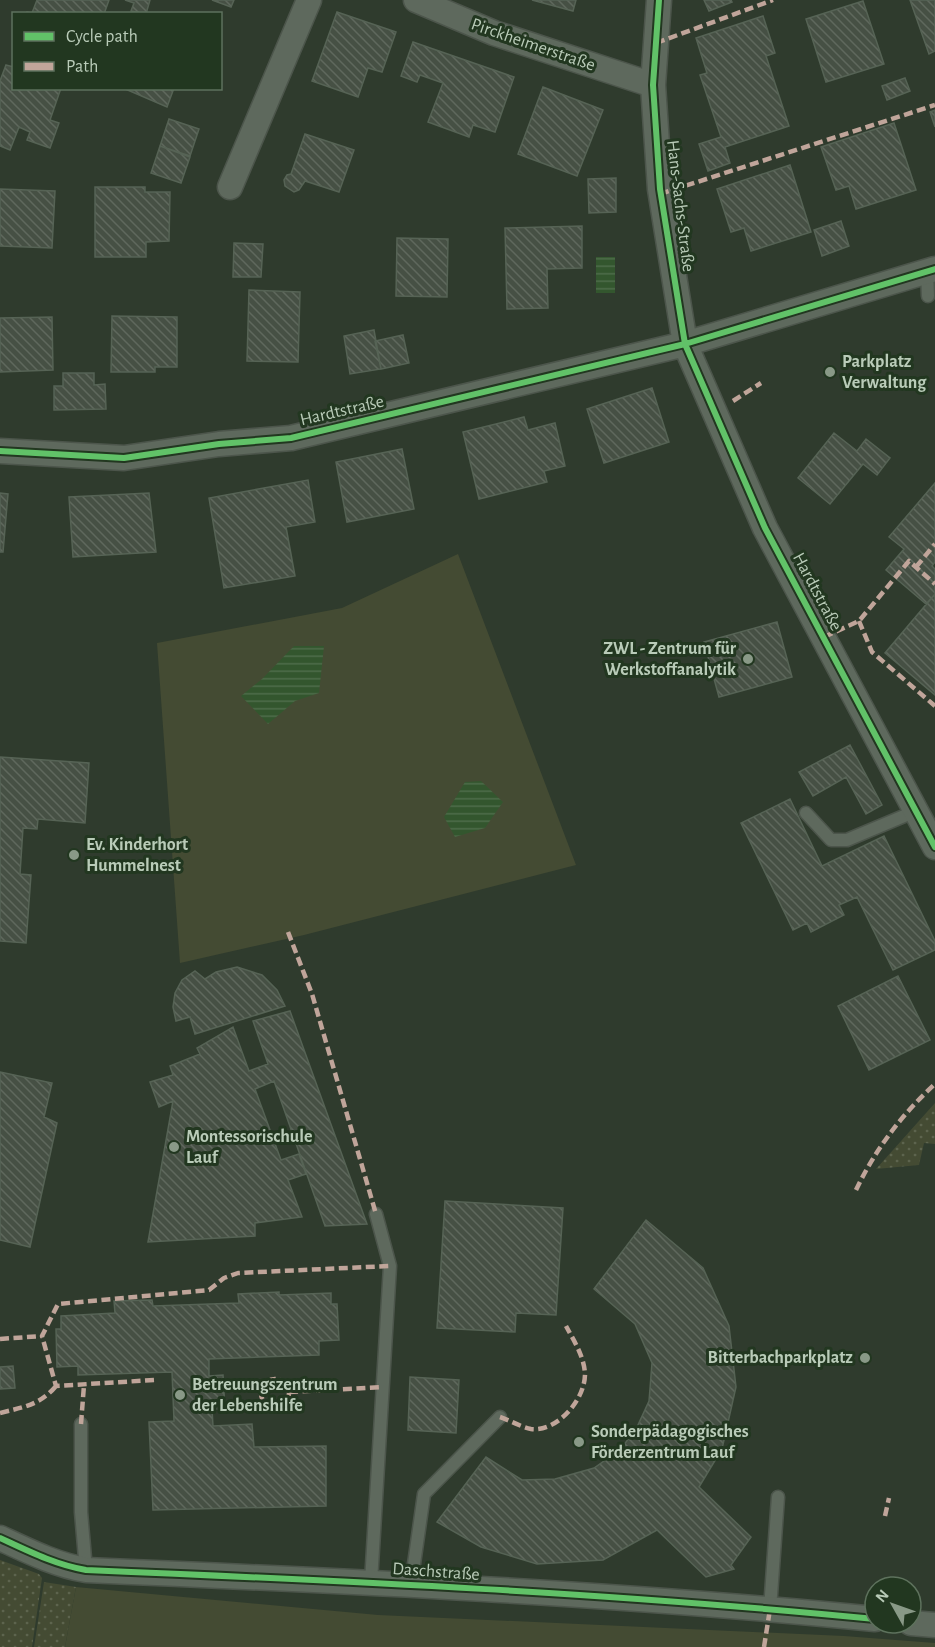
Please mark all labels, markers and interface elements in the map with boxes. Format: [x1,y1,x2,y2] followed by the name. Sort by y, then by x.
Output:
[12,12,222,90] legend
[469,15,597,75] street label: Pirckheimerstraße
[66,28,138,46] text: Cycle path
[66,58,98,76] text: Path
[663,139,697,273] street label: Hans-Sachs-Straße
[842,353,927,392] place label: Parkplatz Verwaltung
[823,365,837,379] marker: Parkplatz Verwaltung
[298,393,386,429] street label: Hardtstraße
[789,550,845,634] street label: Hardtstraße
[603,640,737,679] place label: ZWL - Zentrum für Werkstoffanalytik
[741,652,755,666] marker: ZWL - Zentrum für Werkstoffanalytik
[86,836,188,875] place label: Ev. Kinderhort Hummelnest
[67,848,81,862] marker: Ev. Kinderhort Hummelnest
[186,1128,312,1167] place label: Montessorischule Lauf
[167,1140,181,1154] marker: Montessorischule Lauf
[707,1349,853,1367] place label: Bitterbachparkplatz
[858,1351,872,1365] marker: Bitterbachparkplatz
[192,1376,338,1415] place label: Betreuungszentrum der Lebenshilfe
[173,1388,187,1402] marker: Betreuungszentrum der Lebenshilfe
[591,1423,749,1462] place label: Sonderpädagogisches Förderzentrum Lauf
[572,1435,586,1449] marker: Sonderpädagogisches Förderzentrum Lauf
[392,1560,480,1584] street label: Daschstraße
[863,1575,923,1635] north arrow
[873,1587,892,1605] text: N

